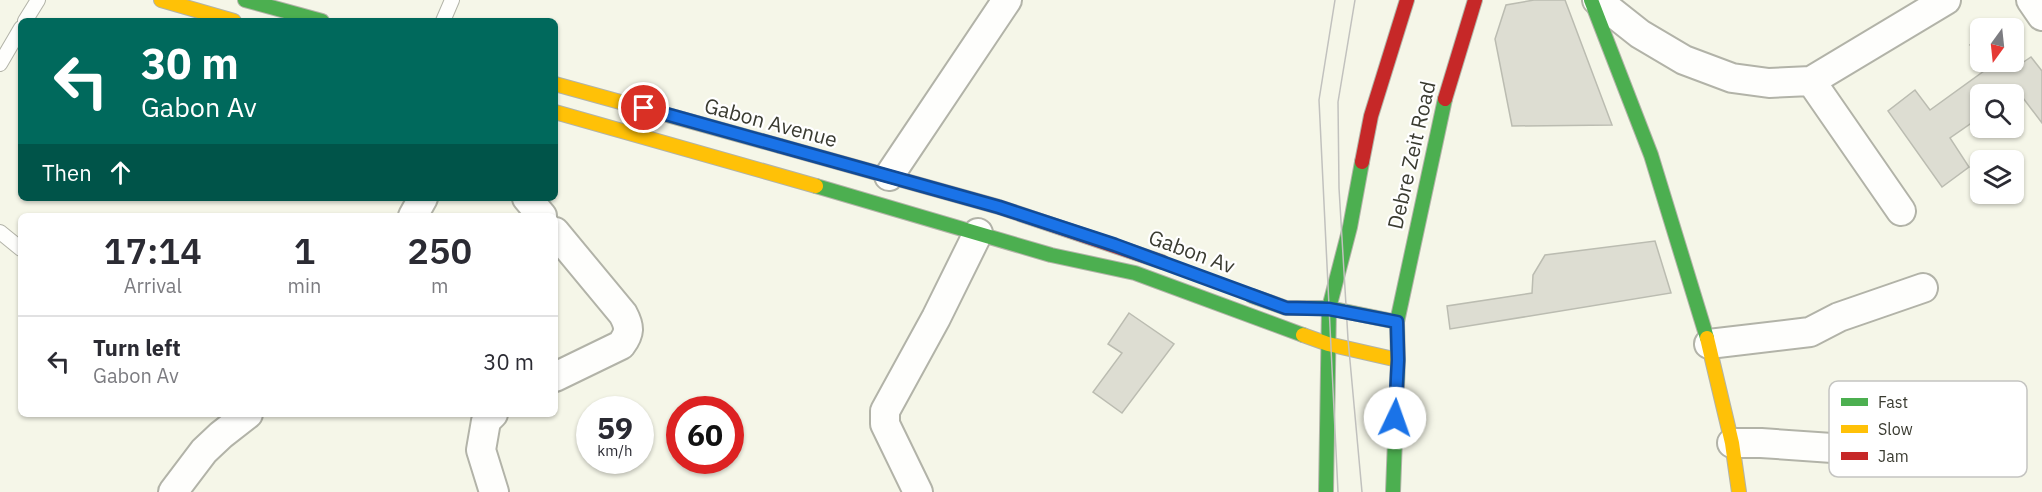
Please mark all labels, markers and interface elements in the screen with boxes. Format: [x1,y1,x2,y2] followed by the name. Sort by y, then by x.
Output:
[1970,18,2024,72] north arrow
[1970,18,2024,204] map controls
[141,36,239,91] text: 30 m
[42,42,120,120] icon: left
[1380,78,1442,232] street label: Debre Zeit Road
[618,82,669,133] pin
[1970,84,2024,138] button: search
[141,89,257,124] text: Gabon Av
[627,91,660,124] icon: arrive
[701,91,841,153] street label: Gabon Avenue
[1970,150,2024,204] button: layers
[104,156,137,189] icon: ahead
[42,158,92,187] text: Then
[1145,222,1239,280] street label: Gabon Av
[104,227,202,274] text: 17:14
[294,227,315,274] text: 1
[407,227,472,274] text: 250
[124,272,182,299] text: Arrival
[288,272,321,299] text: min
[431,272,448,299] text: m
[93,333,181,362] text: Turn left
[42,345,75,378] icon: left
[483,347,534,376] text: 30 m
[93,362,179,389] text: Gabon Av
[1829,381,2027,477] legend
[1363,386,1427,450] position arrow
[1878,392,1908,412] text: Fast
[666,396,744,474] speed limit sign: 60
[597,408,633,447] text: 59
[1878,419,1913,439] text: Slow
[597,441,633,460] text: km/h
[1878,446,1909,466] text: Jam

